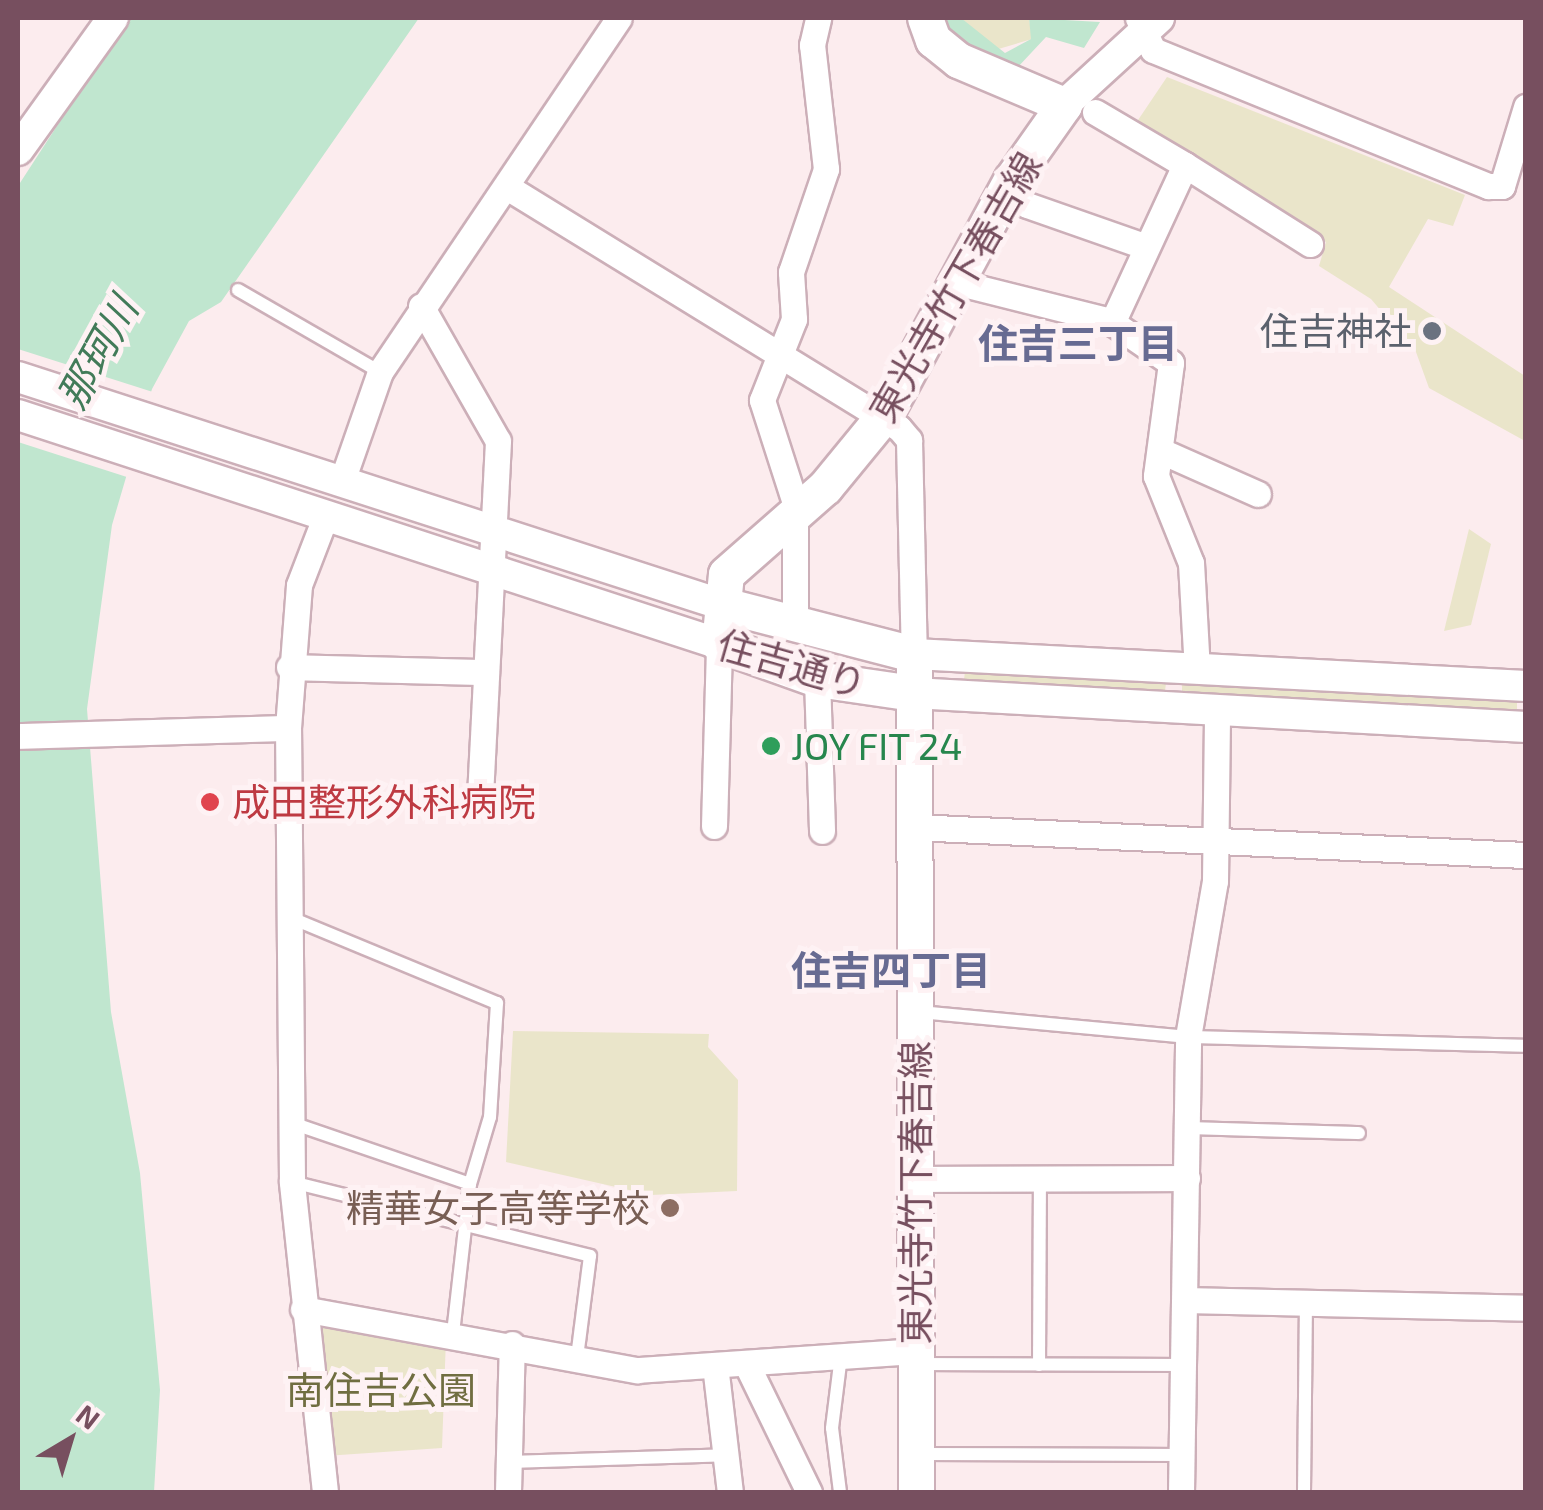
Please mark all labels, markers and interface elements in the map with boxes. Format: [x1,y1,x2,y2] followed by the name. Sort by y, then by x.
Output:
[859,144,1051,430] street label: 東光寺竹下春吉線
[46,288,146,416] water label: 那珂川
[1260,308,1412,354] place label: 住吉神社
[978,318,1178,366] district label: 住吉三丁目
[1421,320,1443,342] marker: 住吉神社
[713,621,871,707] street label: 住吉通り
[791,723,965,769] place label: JOY FIT 24
[760,735,782,757] marker: JOY FIT 24
[232,779,536,825] place label: 成田整形外科病院
[197,789,223,815] marker: 成田整形外科病院
[791,945,991,993] district label: 住吉四丁目
[892,1041,938,1345] street label: 東光寺竹下春吉線
[346,1185,650,1231] place label: 精華女子高等学校
[659,1197,681,1219] marker: 精華女子高等学校
[286,1367,476,1413] park label: 南住吉公園
[20,1390,120,1490] north arrow
[70,1397,107,1436] text: N

